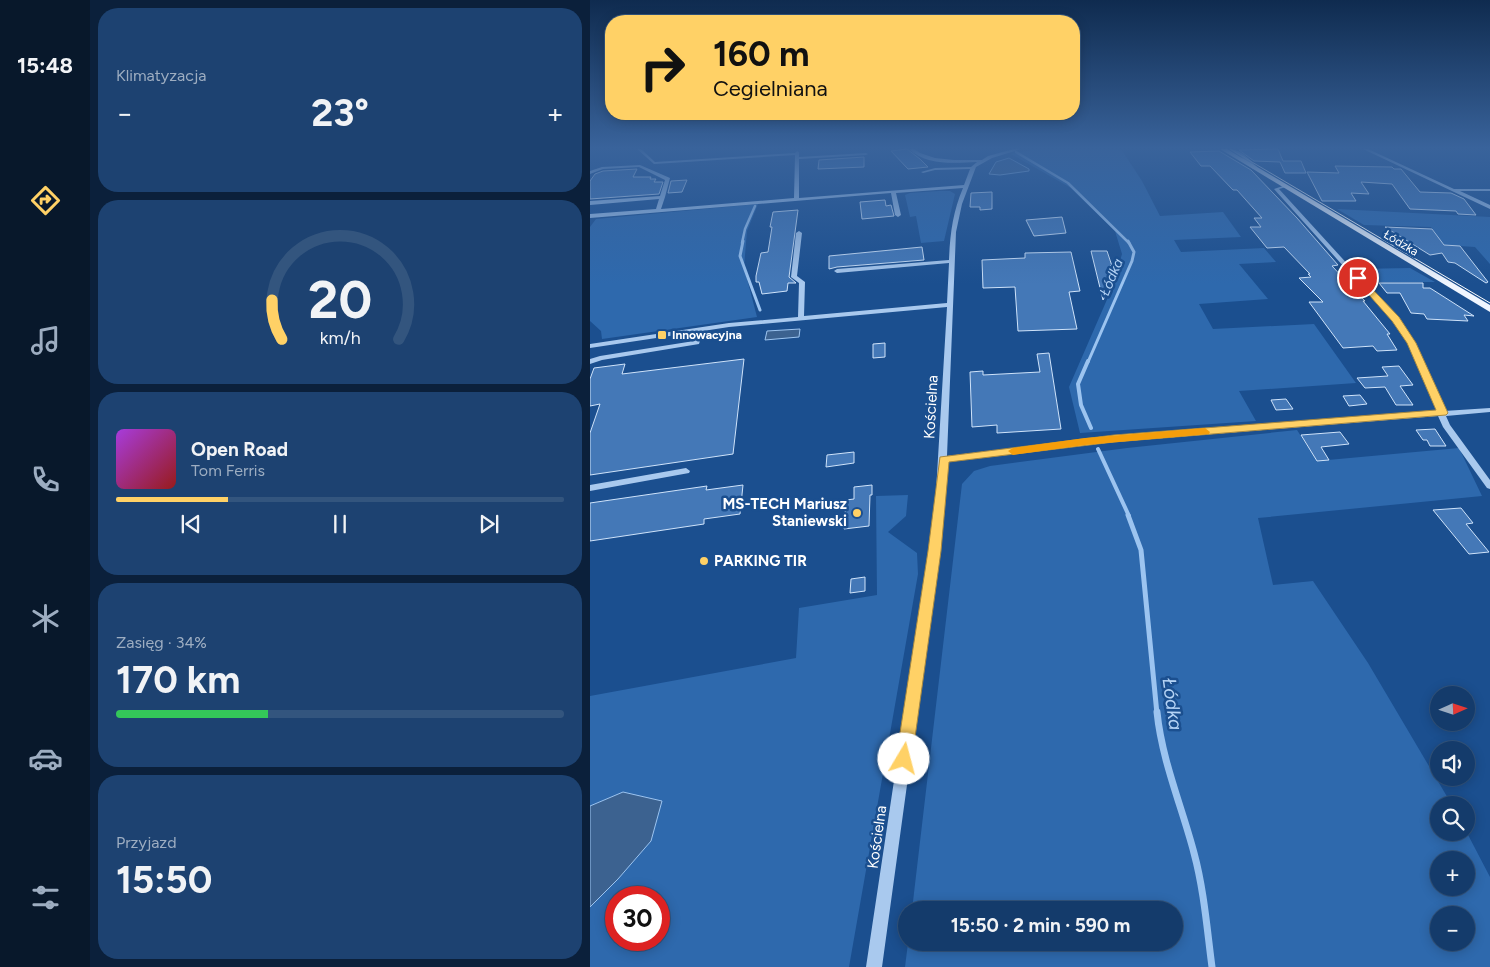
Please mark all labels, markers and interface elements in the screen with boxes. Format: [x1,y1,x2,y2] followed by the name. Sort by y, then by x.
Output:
[713,33,810,75] text: 160 m
[630,35,695,100] icon: right
[17,52,73,79] text: 15:48
[116,66,206,85] text: Klimatyzacja
[713,75,828,102] text: Cegielniana
[311,90,369,136] text: 23°
[116,96,133,130] text: −
[547,96,564,130] text: +
[28,183,63,218] icon: directions
[1381,227,1421,259] street label: Łódzka
[1096,256,1127,298] water label: Łódka
[1337,257,1379,299] pin
[1344,264,1372,292] icon: arrive
[308,269,372,331] text: 20
[28,323,63,358] icon: music
[320,327,360,348] text: km/h
[672,328,742,342] place label: Innowacyjna
[656,329,668,341] marker: Innowacyjna
[920,375,942,439] street label: Kościelna
[191,438,288,461] text: Open Road
[191,461,265,480] text: Tom Ferris
[28,462,63,497] icon: phone
[722,495,847,530] place label: MS-TECH Mariusz Staniewski
[851,507,863,519] marker: MS-TECH Mariusz Staniewski
[177,510,205,538] icon: previous
[326,510,354,538] icon: pause
[475,510,503,538] icon: next
[714,552,807,570] place label: PARKING TIR
[698,555,710,567] marker: PARKING TIR
[28,601,63,636] icon: climate
[116,633,207,652] text: Zasięg · 34%
[116,657,240,703] text: 170 km
[1157,677,1188,732] water label: Łódka
[1430,686,1475,731] north arrow
[1430,686,1475,951] map controls
[877,732,929,784] position arrow
[28,741,63,776] icon: car
[1430,741,1475,786] button: sound
[1430,796,1475,841] button: search
[864,804,890,870] street label: Kościelna
[116,833,177,852] text: Przyjazd
[1430,851,1475,896] button: +
[116,857,212,903] text: 15:50
[28,880,63,915] icon: filters
[605,886,670,951] speed limit sign: 30
[1430,906,1475,951] button: −
[951,914,1130,937] text: 15:50 · 2 min · 590 m

